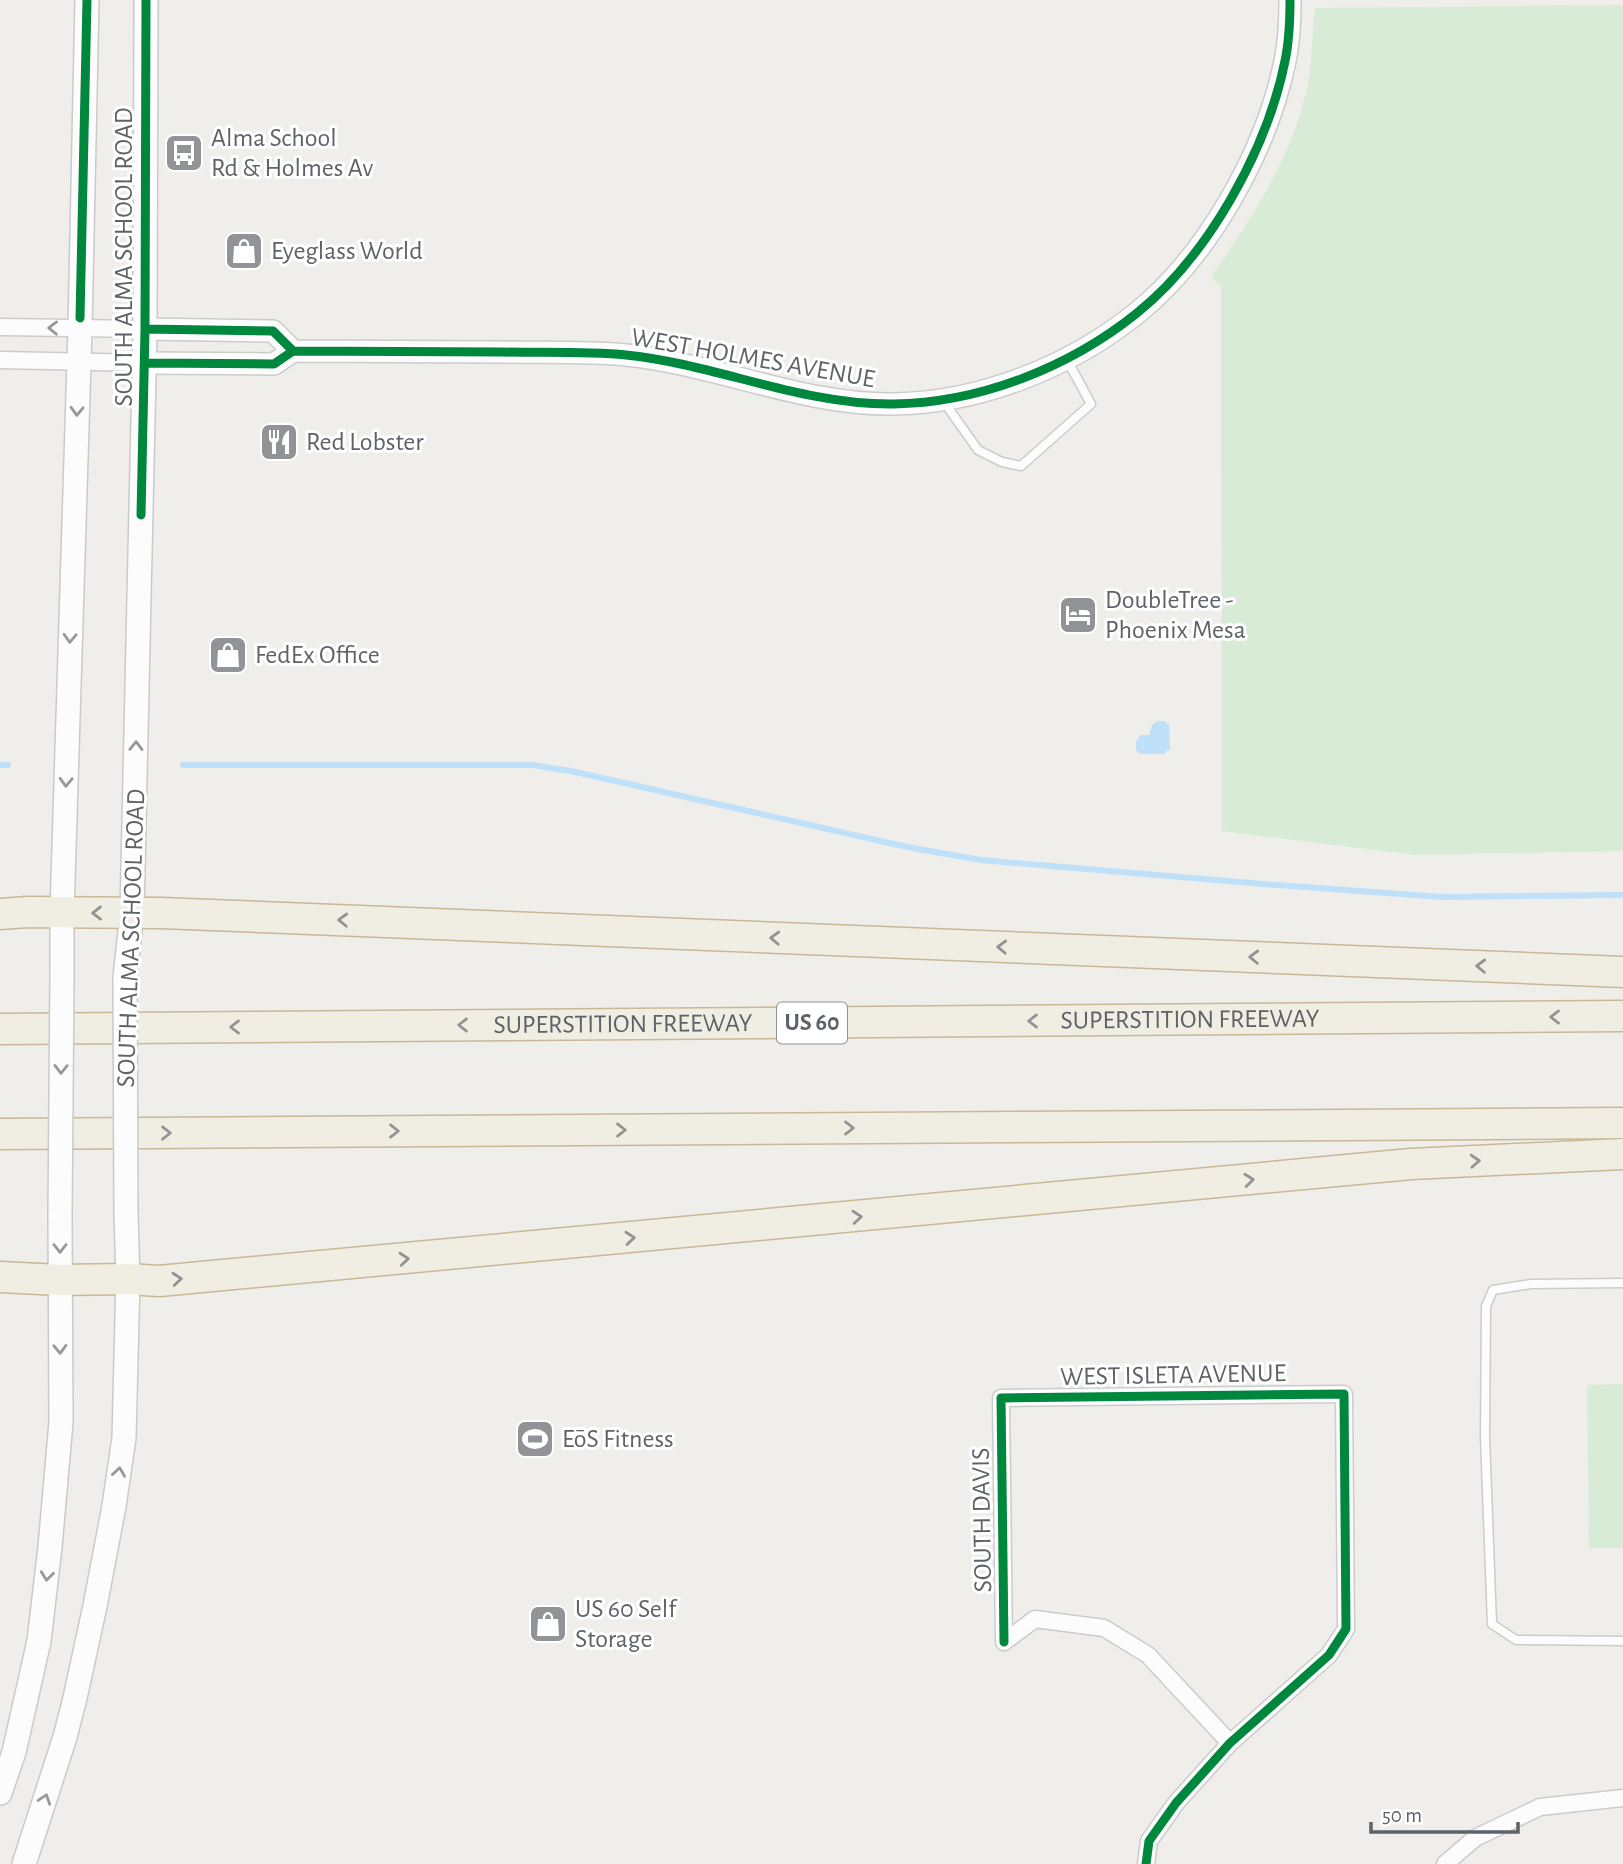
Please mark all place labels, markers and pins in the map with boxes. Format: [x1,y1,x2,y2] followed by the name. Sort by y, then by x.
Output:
[211,125,373,181] place label: Alma School Rd & Holmes Av
[163,132,205,174] bus stop icon: Alma School Rd & Holmes Av
[223,230,265,272] shop icon: Eyeglass World
[271,238,423,264] place label: Eyeglass World
[258,421,300,463] restaurant icon: Red Lobster
[306,429,424,455] place label: Red Lobster
[1105,587,1246,643] place label: DoubleTree - Phoenix Mesa
[1057,594,1099,636] hotel icon: DoubleTree - Phoenix Mesa
[207,634,249,676] shop icon: FedEx Office
[255,642,380,668] place label: FedEx Office
[514,1418,556,1460] sports icon: EōS Fitness
[562,1426,674,1452] place label: EōS Fitness
[575,1596,678,1652] place label: US 60 Self Storage
[527,1603,569,1645] shop icon: US 60 Self Storage

